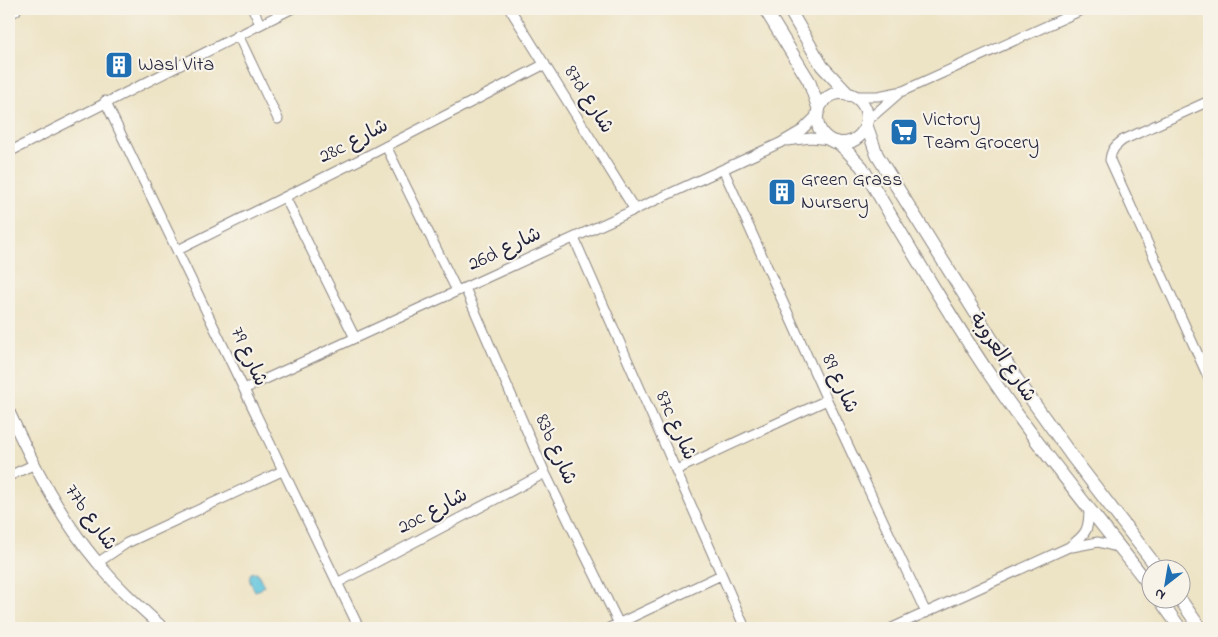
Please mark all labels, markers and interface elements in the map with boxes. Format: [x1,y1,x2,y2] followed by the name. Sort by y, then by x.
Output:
[104,50,134,80] building icon: Wasl Vita
[138,51,214,80] place label: Wasl Vita
[556,60,620,140] street label: 87d شارع
[922,106,1039,158] place label: Victory Team Grocery
[314,112,394,172] street label: 28c شارع
[889,117,919,147] supermarket icon: Victory Team Grocery
[801,166,902,218] place label: Green Grass Nursery
[767,177,797,207] building icon: Green Grass Nursery
[463,220,547,280] street label: 26d شارع
[961,307,1043,409] street label: شارع العروبة
[222,323,274,391] street label: شارع 79
[813,350,865,418] street label: شارع 89
[647,387,703,465] street label: 87c شارع
[527,410,583,490] street label: 83b شارع
[57,479,123,557] street label: 77b شارع
[393,481,473,543] street label: 20c شارع
[1140,560,1190,610] north arrow
[1151,582,1170,605] text: N

